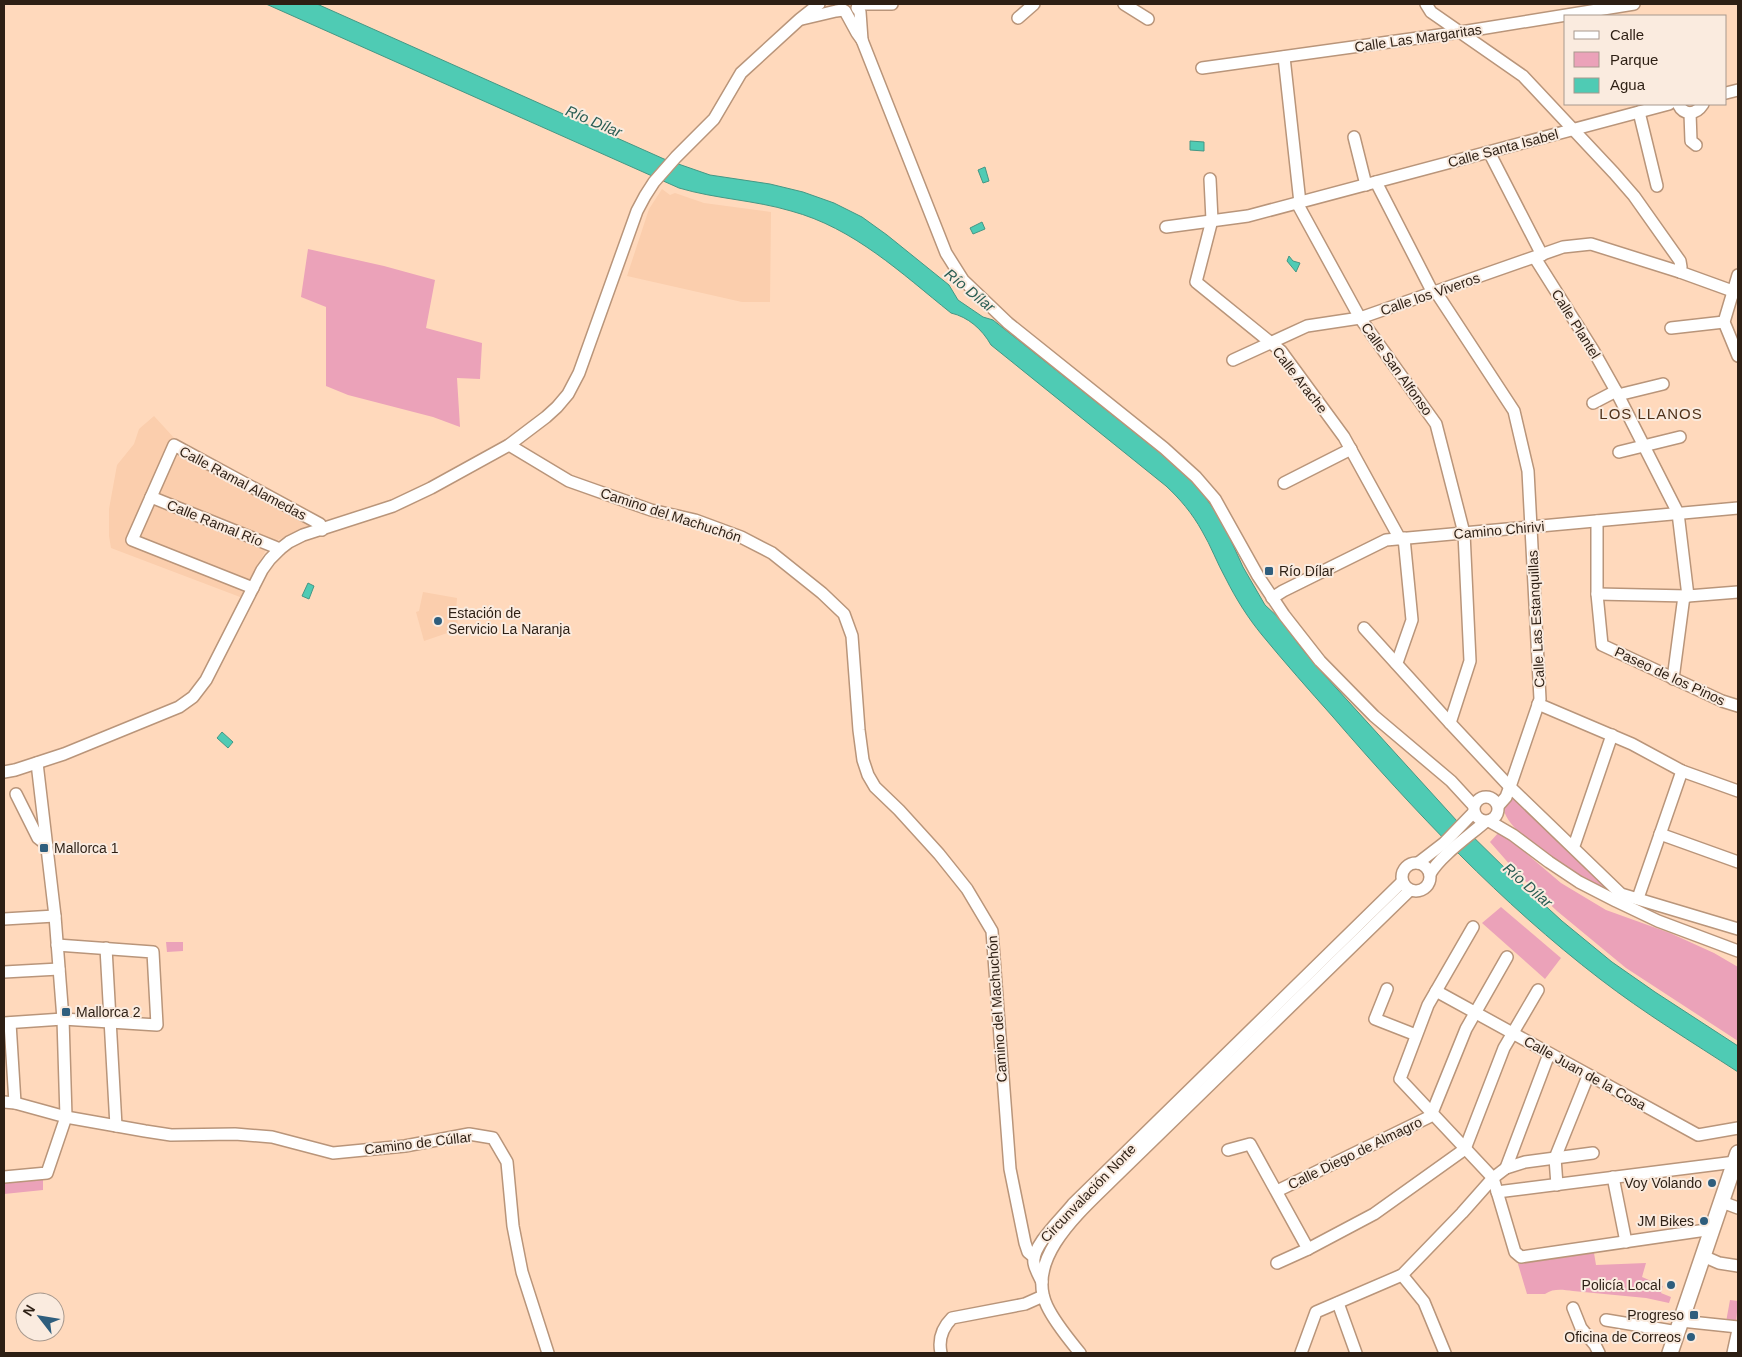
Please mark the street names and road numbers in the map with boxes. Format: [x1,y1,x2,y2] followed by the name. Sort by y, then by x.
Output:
[1353,21,1483,55] street label: Calle Las Margaritas
[1446,126,1560,170] street label: Calle Santa Isabel
[1378,270,1482,318] street label: Calle los Viveros
[1548,286,1604,362] street label: Calle Plantel
[1358,320,1436,419] street label: Calle San Alfonso
[1269,344,1331,416] street label: Calle Arache
[177,443,309,523] street label: Calle Ramal Alamedas
[599,485,743,545] street label: Camino del Machuchón
[165,496,265,550] street label: Calle Ramal Río
[1453,518,1545,542] street label: Camino Chirivi
[1524,550,1548,688] street label: Calle Las Estanquillas
[1612,643,1728,709] street label: Paseo de los Pinos
[984,935,1010,1083] street label: Camino del Machuchón
[1521,1033,1649,1113] street label: Calle Juan de la Cosa
[1285,1113,1425,1192] street label: Calle Diego de Almagro
[363,1128,473,1158] street label: Camino de Cúllar
[1037,1141,1139,1245] street label: Circunvalación Norte

